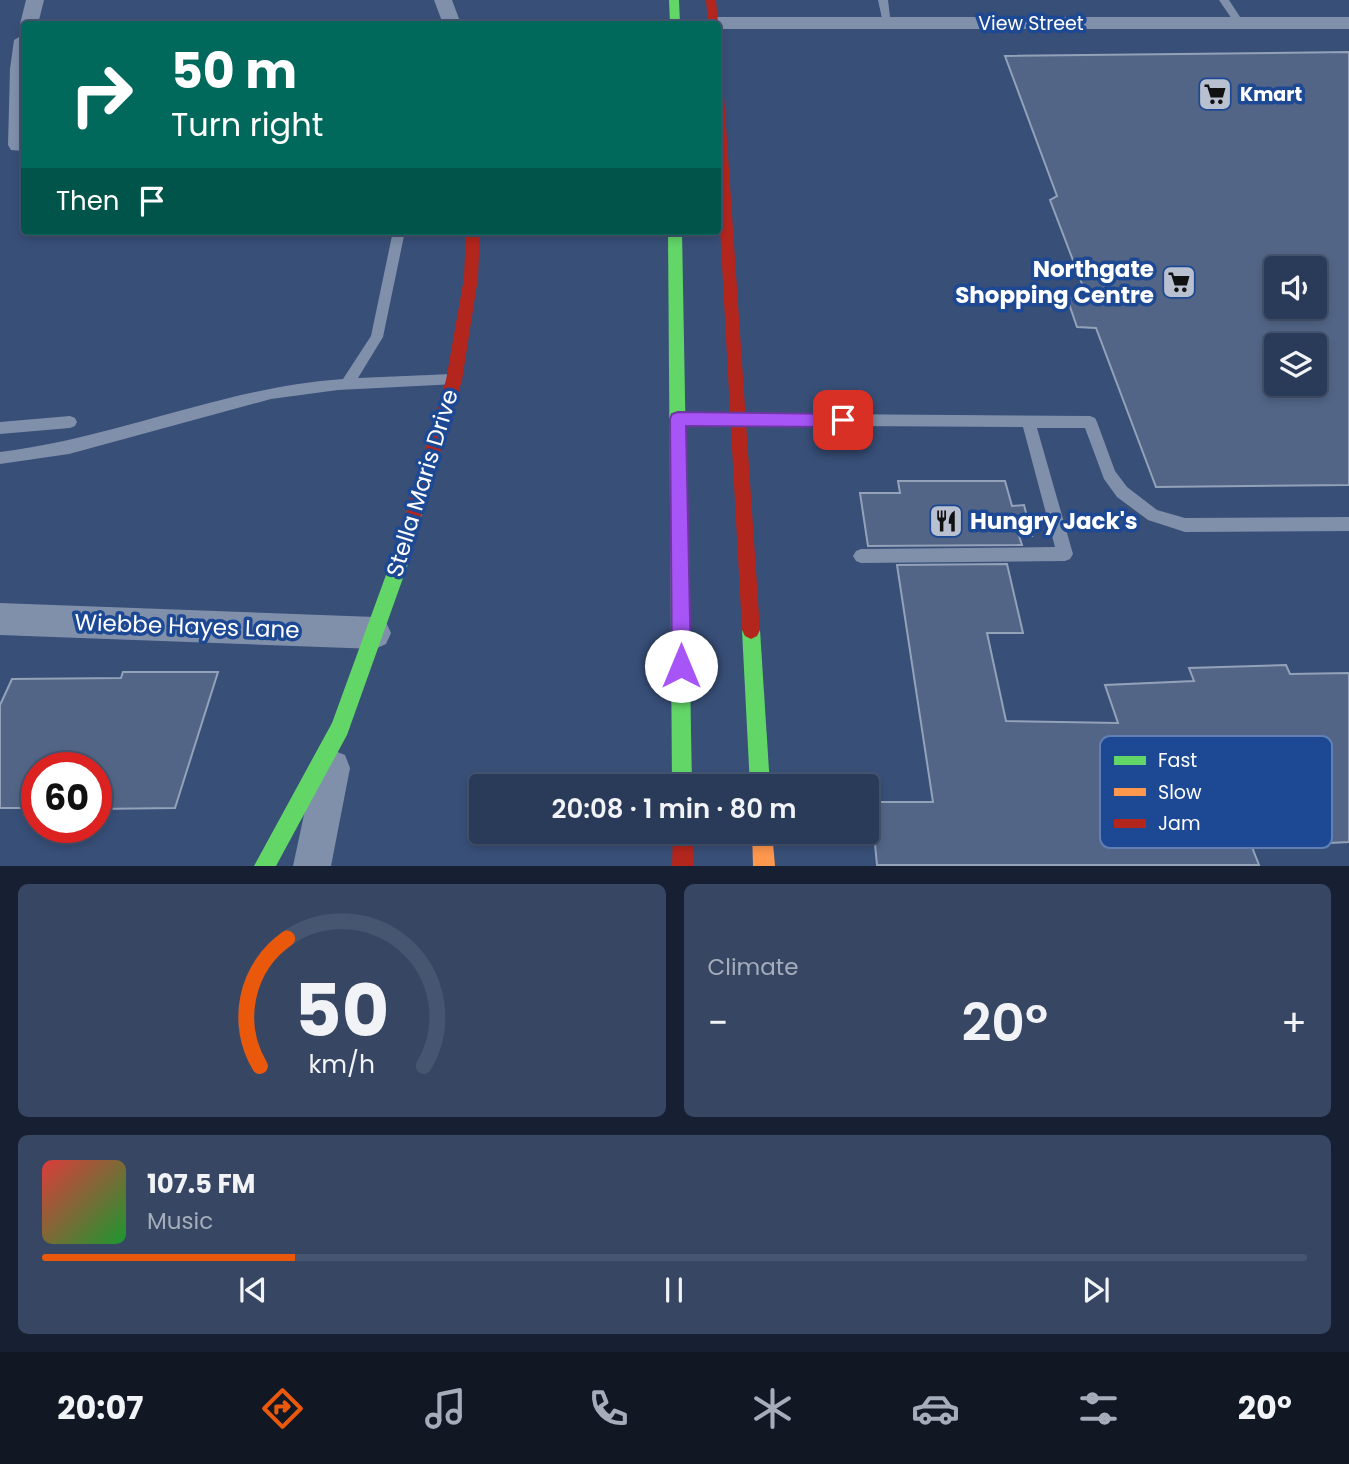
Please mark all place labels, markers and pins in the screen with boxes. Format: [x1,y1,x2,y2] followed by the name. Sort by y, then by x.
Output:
[1196,75,1234,113] supermarket icon: Kmart
[1240,81,1302,108] place label: Kmart
[955,253,1154,311] place label: Northgate Shopping Centre
[1160,263,1198,301] supermarket icon: Northgate Shopping Centre
[813,390,873,450] pin
[927,502,965,540] restaurant icon: Hungry Jack's
[970,505,1138,537] place label: Hungry Jack's

